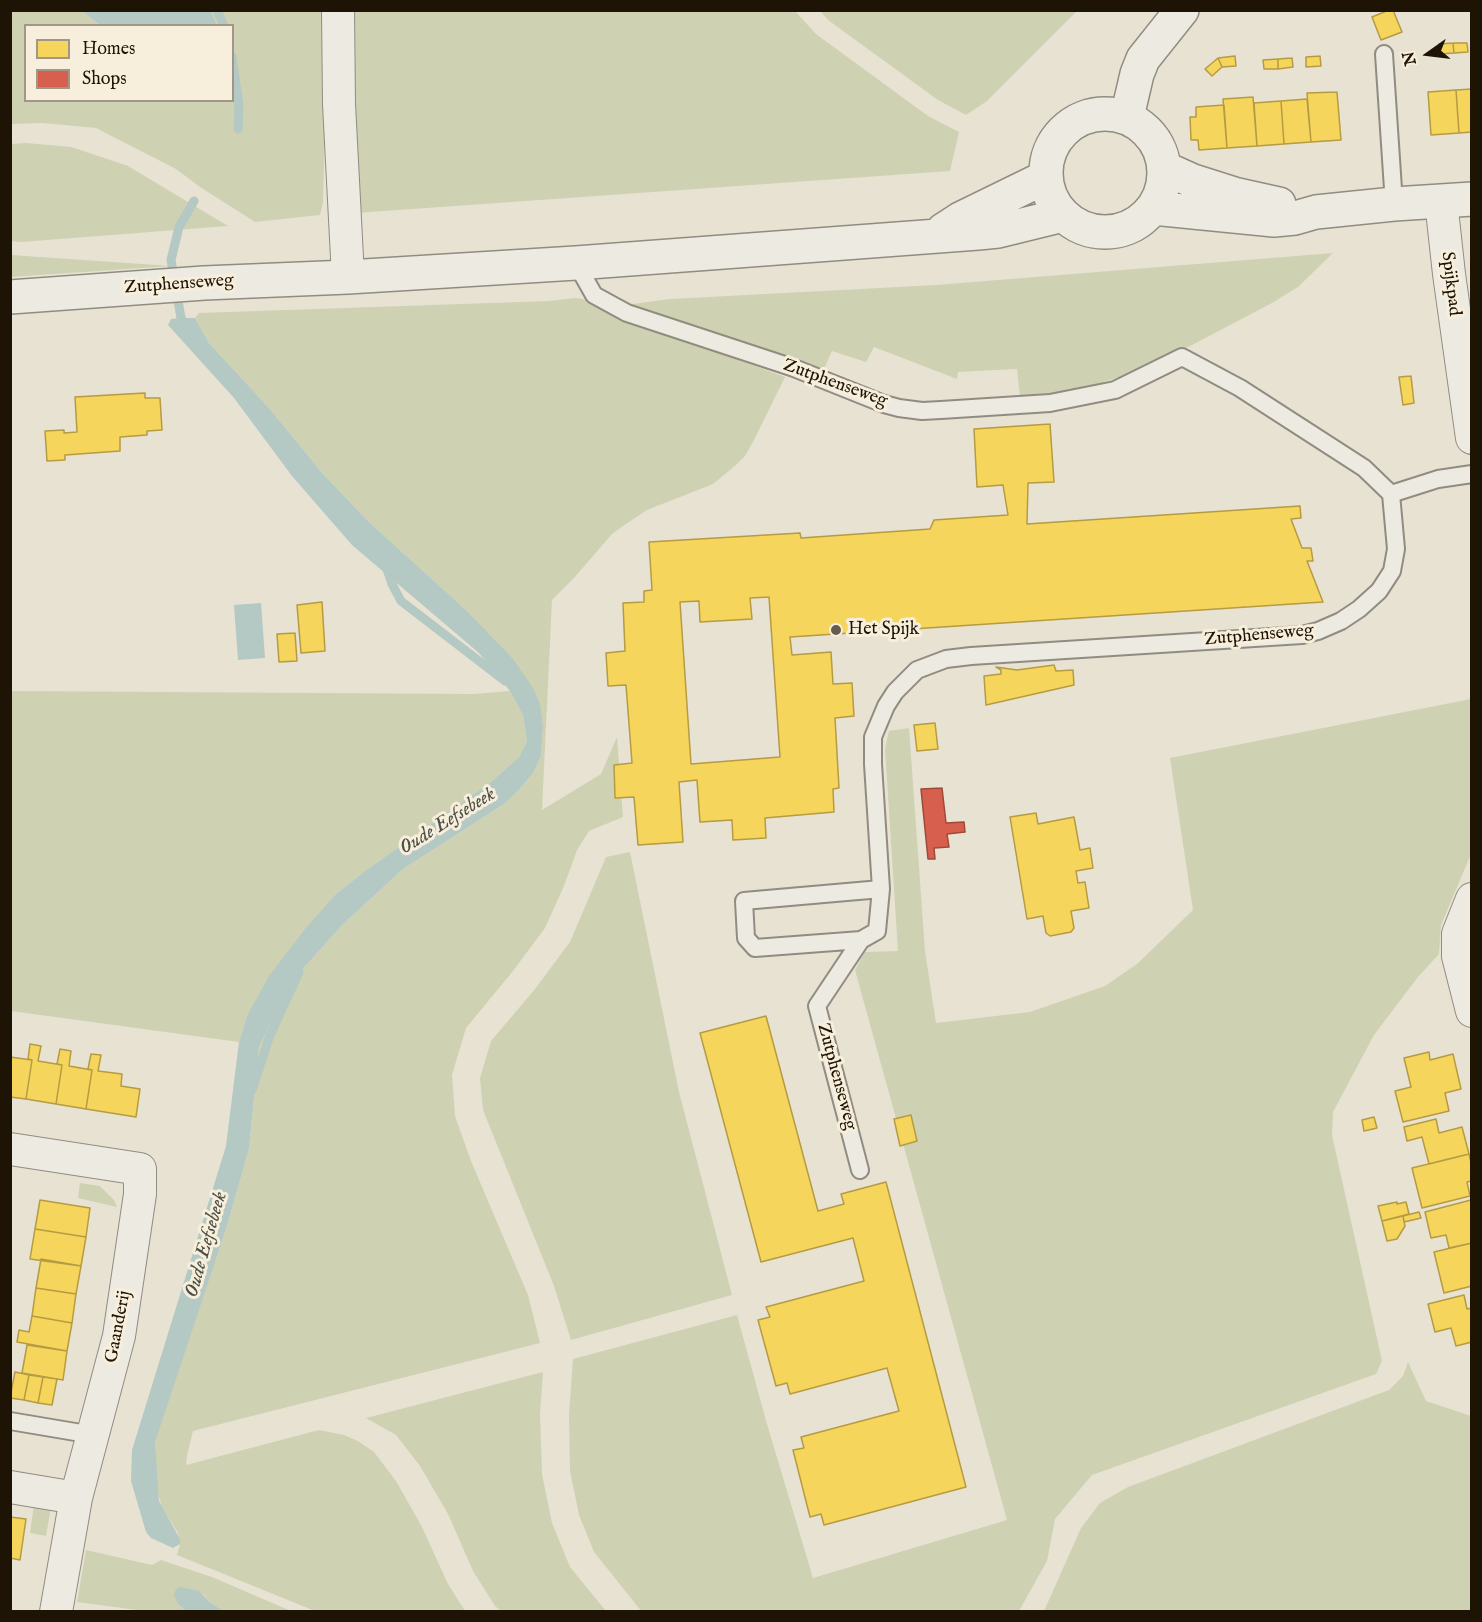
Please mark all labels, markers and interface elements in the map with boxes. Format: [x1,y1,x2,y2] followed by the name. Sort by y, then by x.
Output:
[24,24,234,102] legend
[1398,24,1458,84] north arrow
[82,38,135,61] text: Homes
[1399,49,1422,67] text: N
[82,68,127,91] text: Shops
[1435,251,1465,317] street label: Spijkpad
[124,270,234,300] street label: Zutphenseweg
[780,355,890,413] street label: Zutphenseweg
[848,619,919,641] place label: Het Spijk
[1203,620,1315,652] street label: Zutphenseweg
[829,623,843,637] marker: Het Spijk
[396,783,500,861] water label: Oude Eefsebeek
[811,1021,861,1133] street label: Zutphenseweg
[180,1189,234,1301] water label: Oude Eefsebeek
[101,1289,137,1365] street label: Gaanderij

